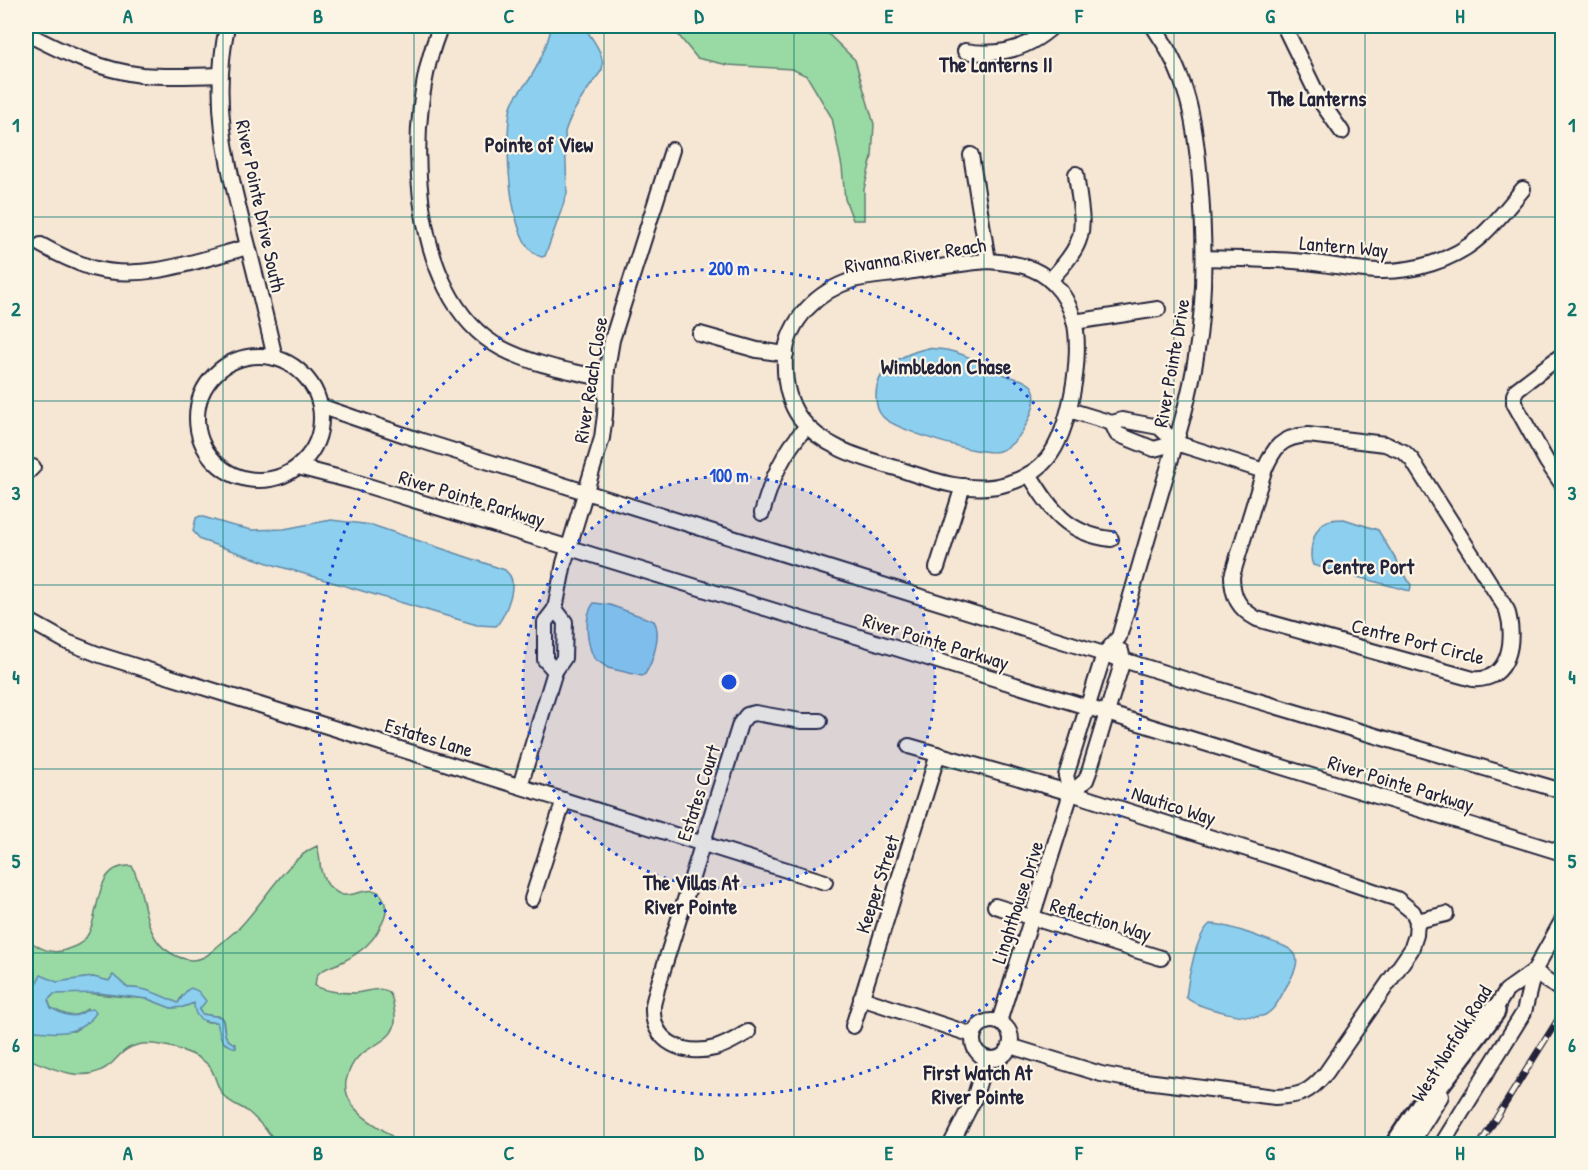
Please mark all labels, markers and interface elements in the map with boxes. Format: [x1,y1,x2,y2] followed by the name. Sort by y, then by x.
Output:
[123,2,133,29] text: A
[313,2,323,29] text: B
[504,2,515,29] text: C
[694,2,704,29] text: D
[885,2,894,29] text: E
[1074,2,1084,29] text: F
[1265,2,1275,29] text: G
[1455,2,1465,29] text: H
[938,50,1053,79] district label: The Lanterns II
[1267,84,1366,113] district label: The Lanterns
[12,111,20,138] text: 1
[1568,111,1576,138] text: 1
[230,117,292,295] street label: River Pointe Drive South
[485,130,594,159] district label: Pointe of View
[1298,229,1390,263] street label: Lantern Way
[842,230,988,280] street label: Rivanna River Reach
[709,256,749,281] text: 200 m
[11,295,21,322] text: 2
[1567,295,1577,322] text: 2
[1146,297,1196,429] street label: River Pointe Drive
[567,315,613,445] street label: River Reach Close
[881,352,1012,381] district label: Wimbledon Chase
[396,463,548,533] street label: River Pointe Parkway
[709,463,749,488] text: 100 m
[12,479,21,506] text: 3
[1568,479,1577,506] text: 3
[1322,552,1415,581] district label: Centre Port
[860,606,1012,676] street label: River Pointe Parkway
[1349,611,1487,671] street label: Centre Port Circle
[12,663,20,690] text: 4
[1568,663,1576,690] text: 4
[719,672,739,692] centre of rings
[382,711,476,763] street label: Estates Lane
[670,740,727,845] street label: Estates Court
[1325,748,1477,818] street label: River Pointe Parkway
[1129,779,1219,831] street label: Nautico Way
[848,830,906,937] street label: Keeper Street
[984,837,1050,967] street label: Linghthouse Drive
[12,847,21,874] text: 5
[1568,847,1577,874] text: 5
[642,868,740,921] district label: The Villas At River Pointe
[1047,891,1155,947] street label: Reflection Way
[1405,980,1498,1106] street label: West Norfolk Road
[12,1031,20,1058] text: 6
[1568,1031,1576,1058] text: 6
[923,1058,1033,1111] district label: First Watch At River Pointe
[123,1139,133,1166] text: A
[313,1139,323,1166] text: B
[504,1139,515,1166] text: C
[694,1139,704,1166] text: D
[885,1139,894,1166] text: E
[1074,1139,1084,1166] text: F
[1265,1139,1275,1166] text: G
[1455,1139,1465,1166] text: H

